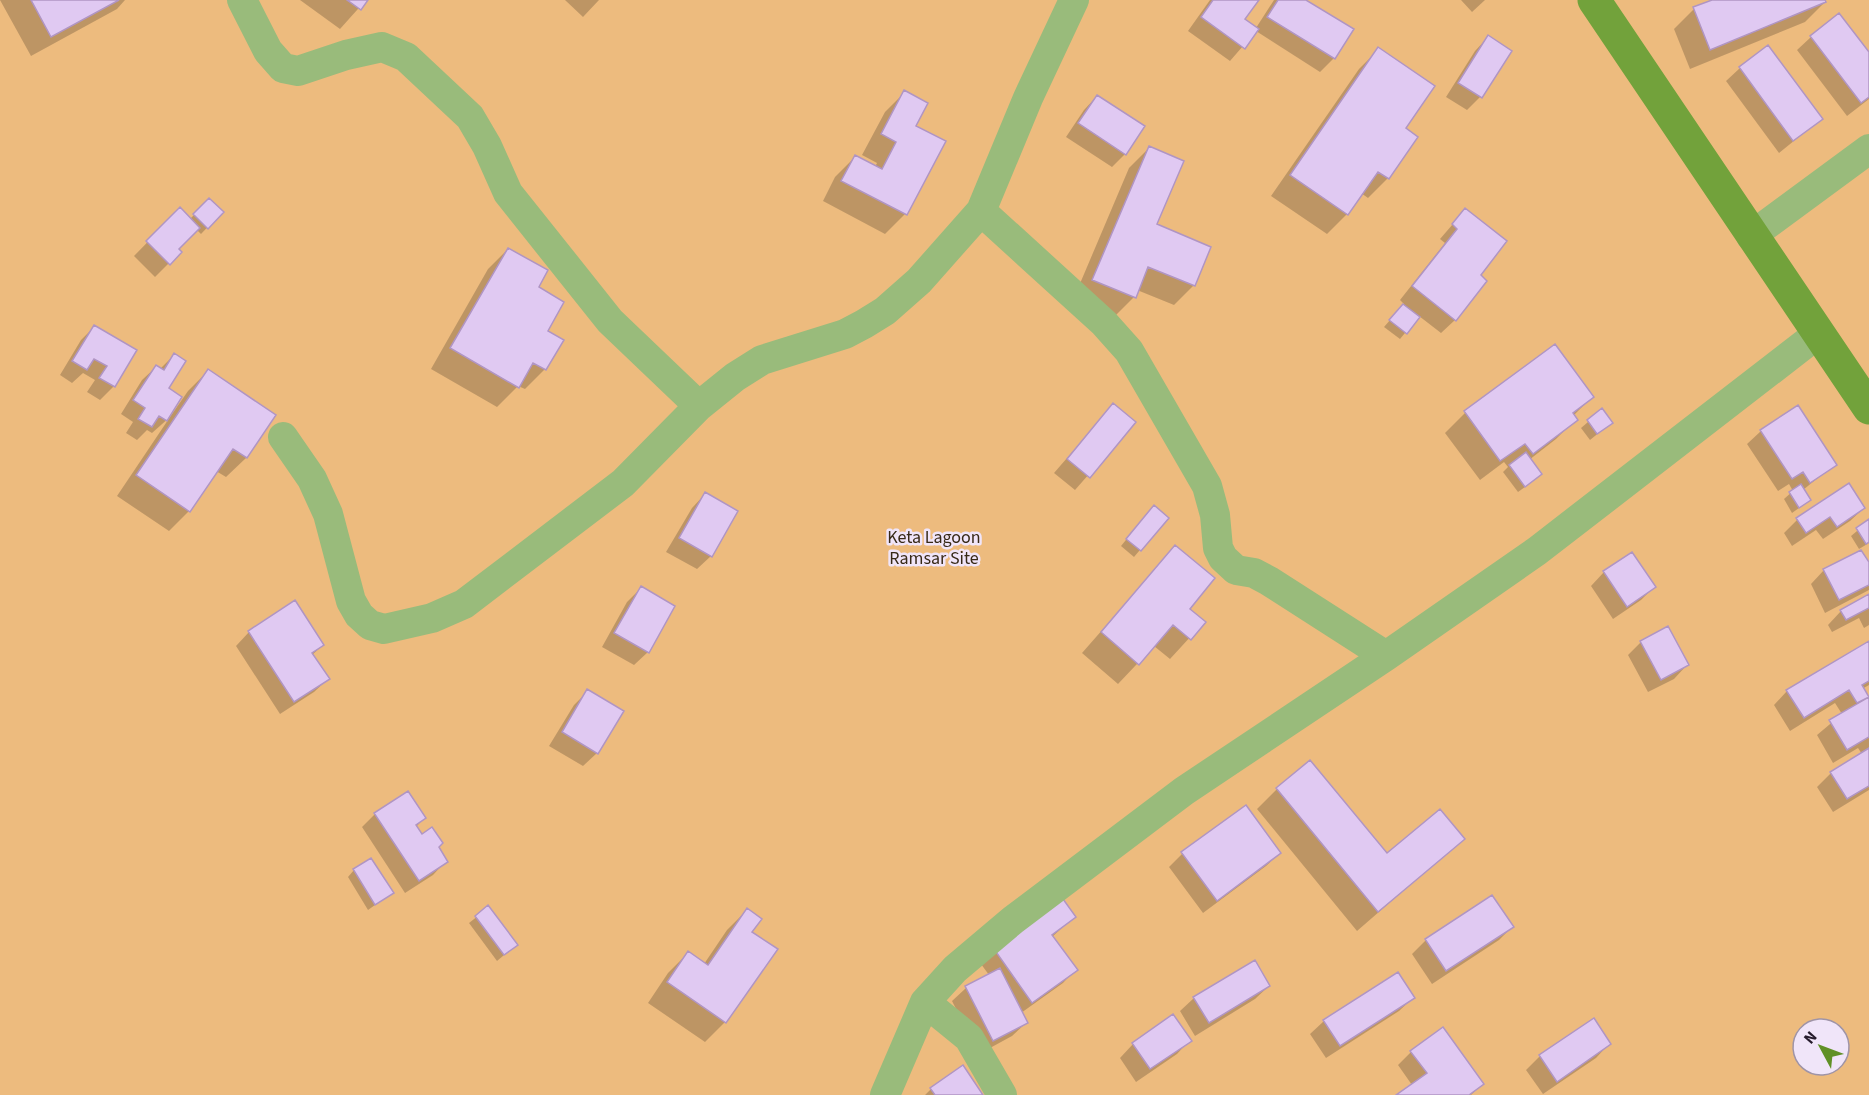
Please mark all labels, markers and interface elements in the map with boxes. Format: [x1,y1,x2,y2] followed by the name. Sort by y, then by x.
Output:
[887,525,981,571] park label: Keta Lagoon Ramsar Site
[1791,1017,1851,1077] north arrow
[1799,1027,1822,1049] text: N

